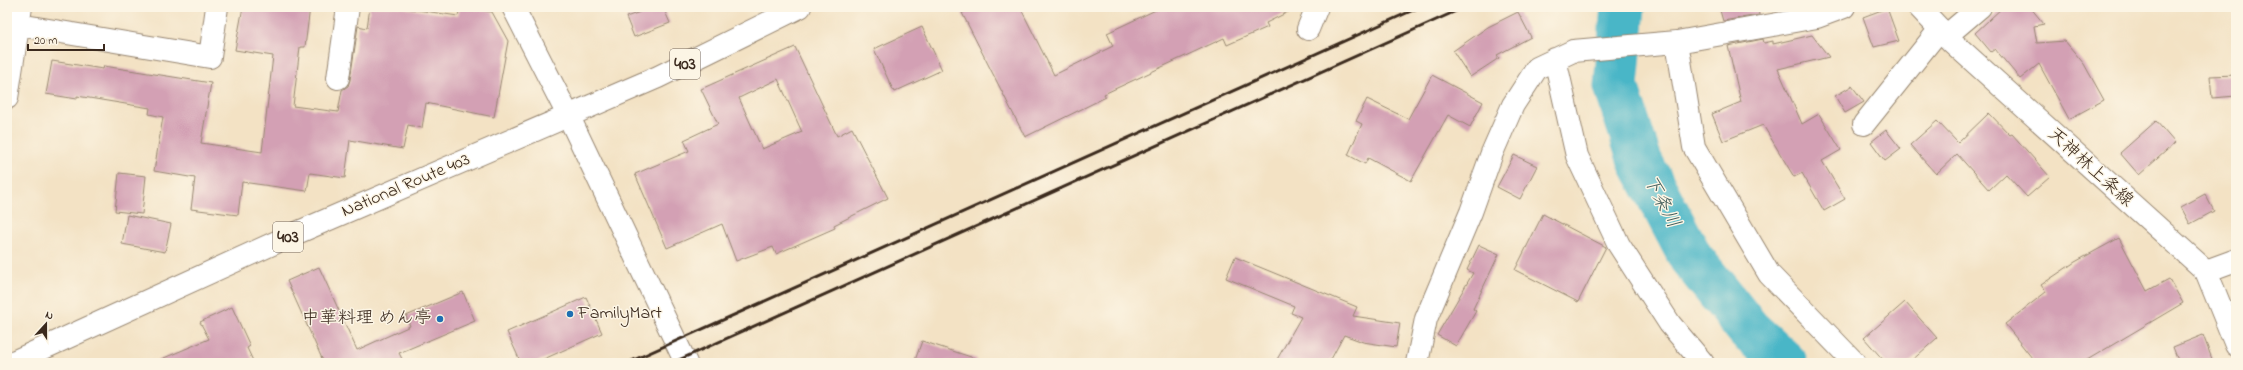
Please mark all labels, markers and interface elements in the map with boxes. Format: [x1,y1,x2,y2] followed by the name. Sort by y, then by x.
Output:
[28,26,104,52] scale bar
[34,32,57,50] text: 20 m
[670,49,700,79] road number: 403
[2041,122,2139,214] street label: 天神林上条線
[338,147,474,225] street label: National Route 403
[1636,170,1686,234] water label: 下条川
[273,222,303,252] road number: 403
[577,301,662,327] place label: FamilyMart
[26,304,66,344] north arrow
[302,306,432,332] place label: 中華料理 めん亭
[43,307,56,324] text: N
[565,309,575,319] marker: FamilyMart
[435,314,445,324] marker: 中華料理 めん亭

